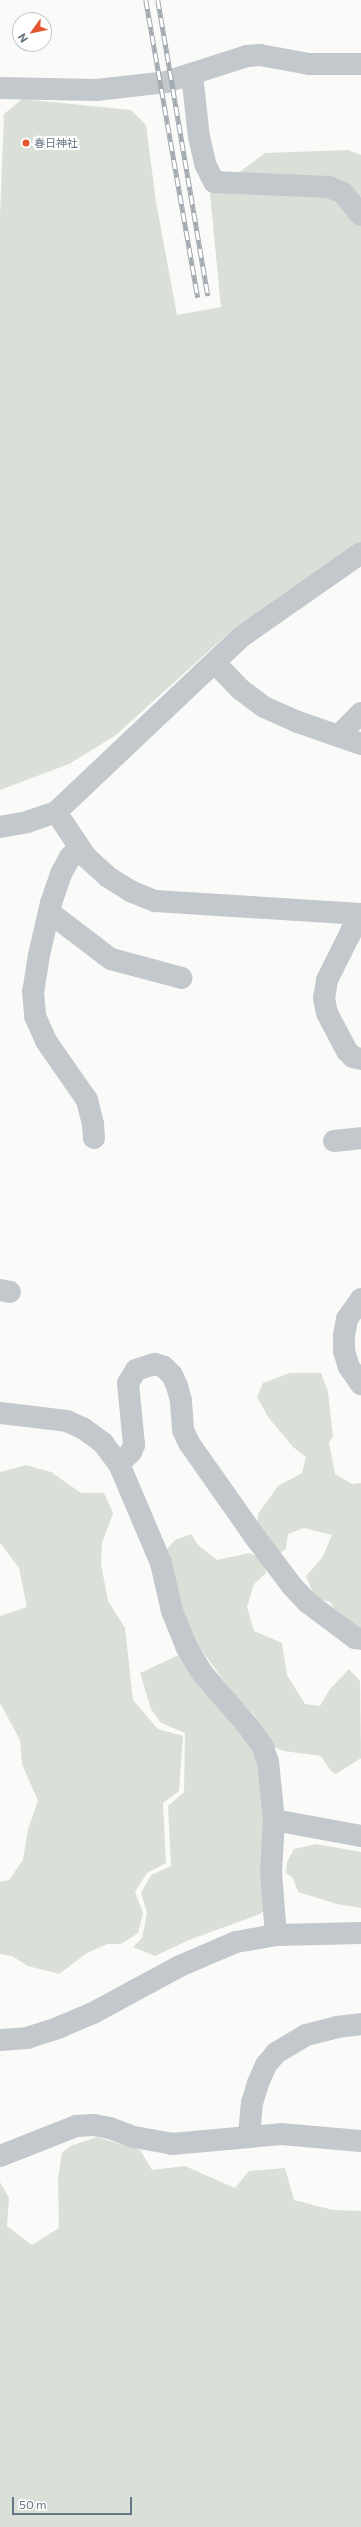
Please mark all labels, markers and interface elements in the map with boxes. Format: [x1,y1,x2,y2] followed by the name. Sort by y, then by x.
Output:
[12,12,52,52] north arrow
[15,31,30,45] text: N
[34,136,78,150] place label: 春日神社
[21,138,31,148] marker: 春日神社
[14,2489,134,2515] scale bar
[19,2497,47,2511] text: 50 m

